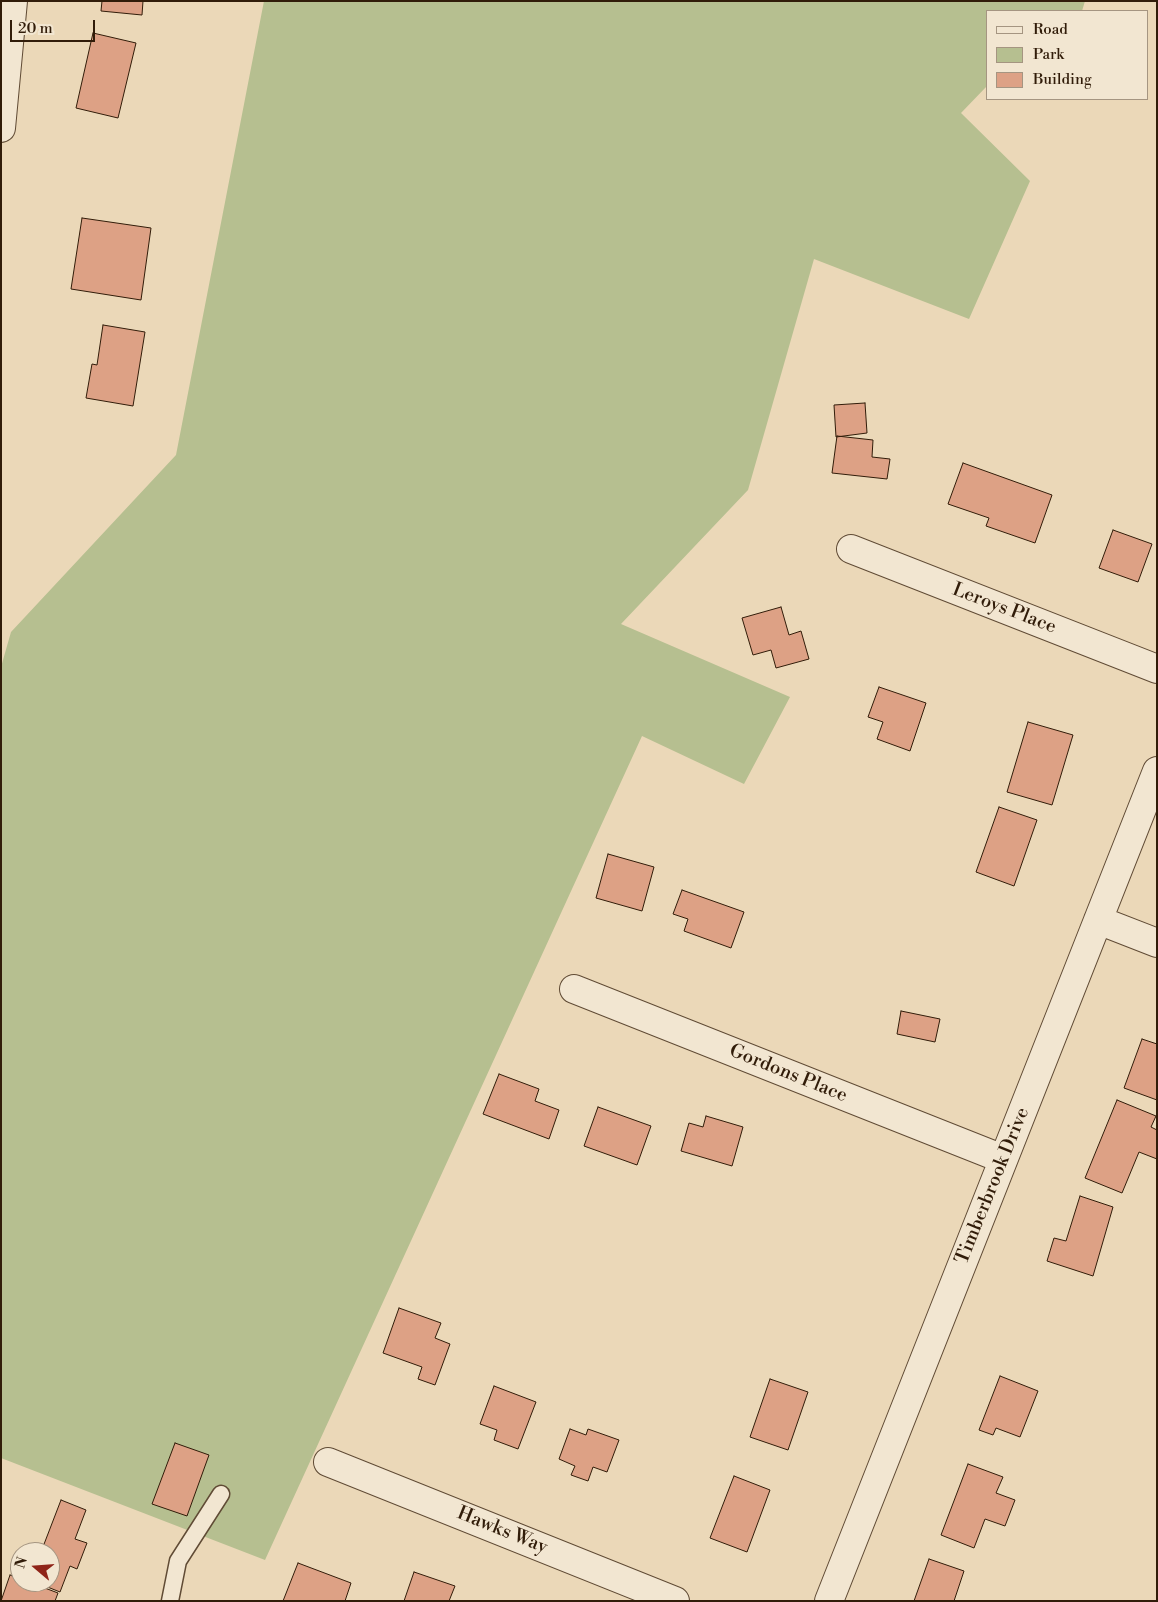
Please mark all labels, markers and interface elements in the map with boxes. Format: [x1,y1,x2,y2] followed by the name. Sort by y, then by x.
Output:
[12,10,98,42] scale bar
[986,10,1148,100] legend
[18,19,53,38] text: 20 m
[1033,20,1068,39] text: Road
[1033,45,1064,64] text: Park
[1033,70,1092,89] text: Building
[949,579,1059,639] street label: Leroys Place
[726,1040,850,1108] street label: Gordons Place
[951,1104,1035,1268] street label: Timberbrook Drive
[453,1503,551,1559] street label: Hawks Way
[10,1542,60,1592] north arrow
[11,1555,32,1571] text: N

